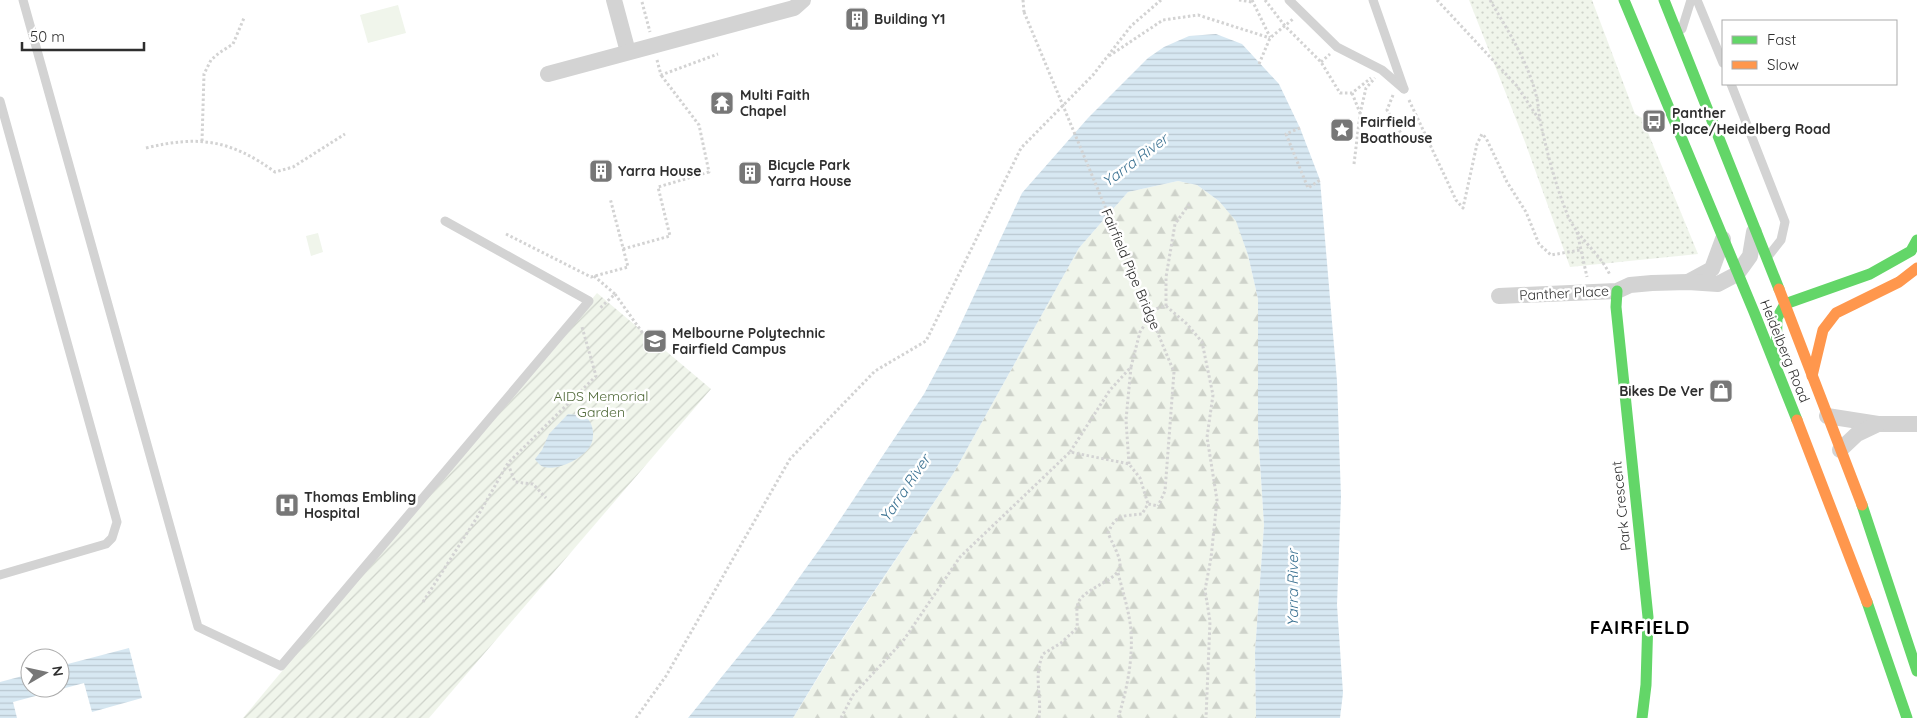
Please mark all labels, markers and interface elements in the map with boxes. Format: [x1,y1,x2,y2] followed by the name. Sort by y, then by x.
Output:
[844,6,870,32] building icon: Building Y1
[874,10,945,28] place label: Building Y1
[22,20,145,52] scale bar
[1722,20,1897,85] legend
[30,27,65,46] text: 50 m
[1767,30,1796,49] text: Fast
[1767,55,1799,74] text: Slow
[740,86,810,120] place label: Multi Faith Chapel
[709,90,735,116] temple icon: Multi Faith Chapel
[1672,104,1831,138] place label: Panther Place/Heidelberg Road
[1641,108,1667,134] bus stop icon: Panther Place/Heidelberg Road
[1360,113,1433,147] place label: Fairfield Boathouse
[1329,117,1355,143] place icon: Fairfield Boathouse
[1099,128,1173,191] water label: Yarra River
[768,156,851,190] place label: Bicycle Park Yarra House
[588,158,614,184] building icon: Yarra House
[737,160,763,186] building icon: Bicycle Park Yarra House
[618,162,701,180] place label: Yarra House
[1097,206,1165,332] street label: Fairfield Pipe Bridge
[1519,282,1609,304] street label: Panther Place
[1756,297,1814,405] street label: Heidelberg Road
[672,324,825,358] place label: Melbourne Polytechnic Fairfield Campus
[642,328,668,354] school or university icon: Melbourne Polytechnic Fairfield Campus
[1708,378,1734,404] shop icon: Bikes De Ver
[1619,382,1704,400] place label: Bikes De Ver
[553,387,649,421] park label: AIDS Memorial Garden
[876,449,936,525] water label: Yarra River
[1607,460,1635,552] street label: Park Crescent
[304,488,416,522] place label: Thomas Embling Hospital
[274,492,300,518] hospital icon: Thomas Embling Hospital
[1283,547,1302,626] water label: Yarra River
[1590,615,1690,639] district label: FAIRFIELD
[20,648,70,698] north arrow
[48,664,68,677] text: N

